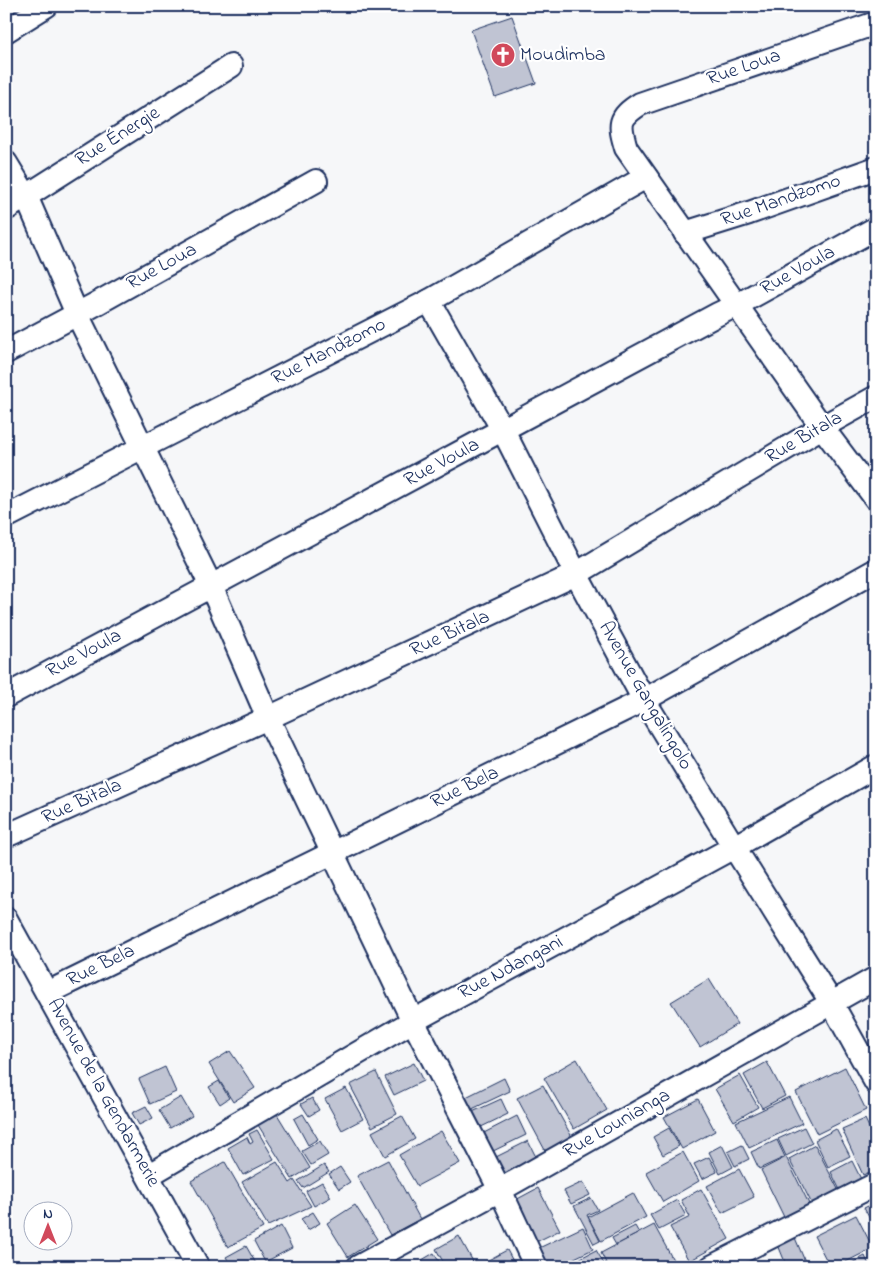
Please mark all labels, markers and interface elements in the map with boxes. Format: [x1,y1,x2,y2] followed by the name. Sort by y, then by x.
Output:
[520,41,606,70] place label: Moudimba
[490,42,516,68] church icon: Moudimba
[703,42,785,94] street label: Rue Loua
[70,99,167,175] street label: Rue Énergie
[717,167,845,235] street label: Rue Mandzomo
[122,236,202,298] street label: Rue Loua
[755,239,841,303] street label: Rue Voula
[267,311,391,393] street label: Rue Mandzomo
[760,404,848,472] street label: Rue Bitala
[399,431,485,495] street label: Rue Voula
[405,603,495,665] street label: Rue Bitala
[590,616,699,776] street label: Avenue Gangalingolo
[41,622,127,686] street label: Rue Voula
[426,759,504,817] street label: Rue Bela
[37,771,127,833] street label: Rue Bitala
[453,928,569,1009] street label: Rue Ndangani
[62,937,140,995] street label: Rue Bela
[39,993,167,1193] street label: Avenue de la Gendarmerie
[558,1082,676,1167] street label: Rue Lounianga
[22,1200,72,1250] north arrow
[43,1204,53,1225] text: N

